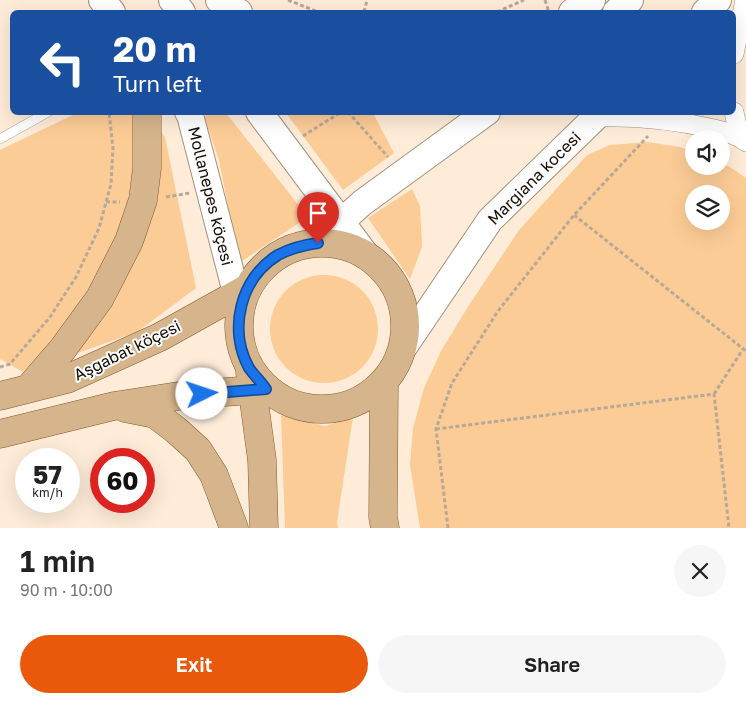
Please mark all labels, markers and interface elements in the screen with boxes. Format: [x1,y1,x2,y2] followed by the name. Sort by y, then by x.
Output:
[113,28,196,70] text: 20 m
[30,30,95,95] icon: left
[113,70,202,97] text: Turn left
[184,124,238,268] street label: Mollanepes köçesi
[483,127,585,229] street label: Margiana kocesi
[685,130,730,230] map controls
[685,130,730,175] button: sound
[685,185,730,230] button: layers
[297,192,339,243] pin
[304,199,332,227] icon: arrive
[70,316,184,384] street label: Aşgabat köçesi
[175,367,227,419] position arrow
[90,448,155,513] speed limit sign: 60
[33,459,62,490] text: 57
[32,485,63,500] text: km/h
[20,543,95,579] text: 1 min
[674,545,726,597] button: close
[20,580,113,600] text: 90 m · 10:00
[20,635,368,693] button: Exit
[378,635,726,693] button: Share

